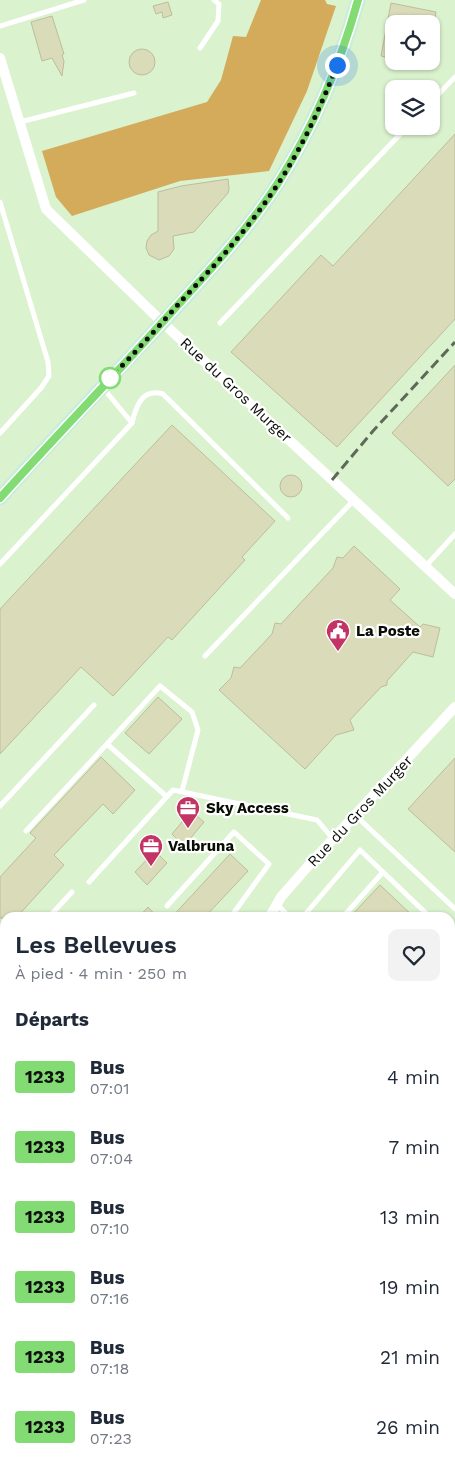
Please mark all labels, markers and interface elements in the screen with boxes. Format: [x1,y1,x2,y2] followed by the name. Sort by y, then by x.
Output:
[385,15,440,135] map controls
[385,15,440,70] button: locate
[325,53,350,78] your location
[385,80,440,135] button: layers
[177,334,295,446] street label: Rue du Gros Murger
[99,367,121,389] unlabelled marker
[325,618,351,652] public building icon: La Poste
[356,622,420,640] place label: La Poste
[304,752,416,870] street label: Rue du Gros Murger
[175,795,201,829] office icon: Sky Access
[206,799,289,817] place label: Sky Access
[138,833,164,867] office icon: Valbruna
[168,837,234,855] place label: Valbruna
[388,929,440,981] button: heart
[15,931,177,959] text: Les Bellevues
[15,964,187,983] text: À pied · 4 min · 250 m
[15,1008,89,1031] text: Départs
[90,1056,125,1079] text: Bus
[25,1066,65,1087] text: 1233
[387,1066,440,1089] text: 4 min
[90,1079,129,1098] text: 07:01
[90,1126,125,1149] text: Bus
[25,1136,65,1157] text: 1233
[389,1136,440,1159] text: 7 min
[90,1149,133,1168] text: 07:04
[90,1196,125,1219] text: Bus
[25,1206,65,1227] text: 1233
[380,1206,440,1229] text: 13 min
[90,1219,129,1238] text: 07:10
[90,1266,125,1289] text: Bus
[25,1276,65,1297] text: 1233
[379,1276,440,1299] text: 19 min
[90,1289,129,1308] text: 07:16
[90,1336,125,1359] text: Bus
[25,1346,65,1367] text: 1233
[380,1346,440,1369] text: 21 min
[90,1359,129,1378] text: 07:18
[90,1406,125,1429] text: Bus
[25,1416,65,1437] text: 1233
[376,1416,440,1439] text: 26 min
[90,1429,132,1448] text: 07:23

